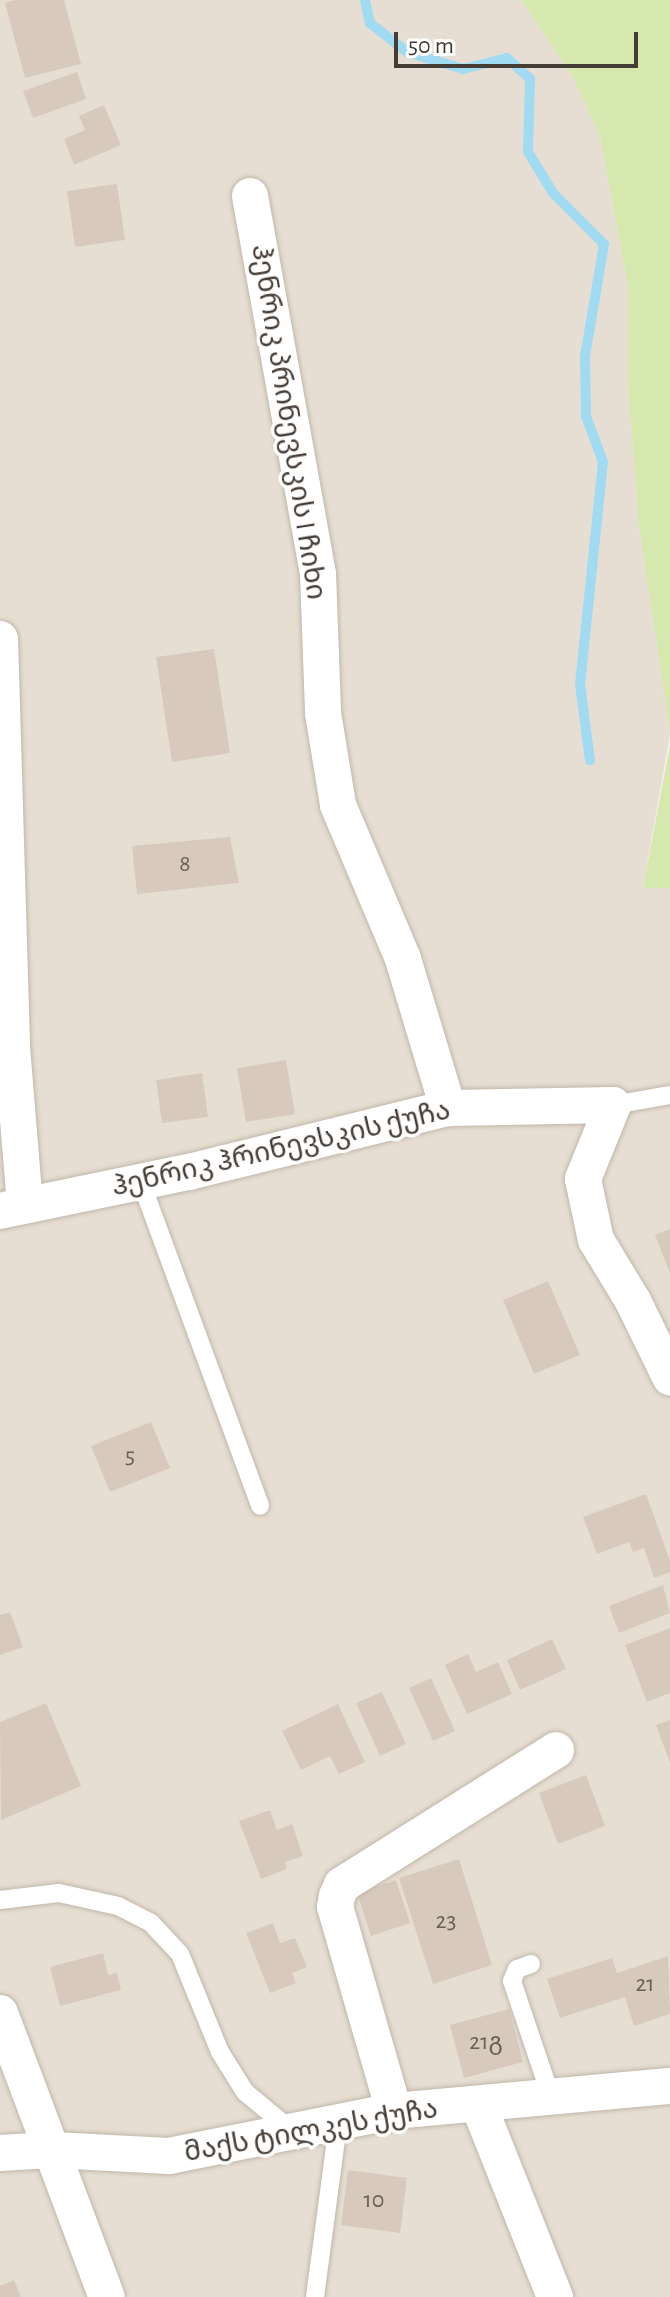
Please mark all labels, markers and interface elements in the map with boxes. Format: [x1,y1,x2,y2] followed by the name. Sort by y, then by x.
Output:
[398,16,642,66] scale bar
[408,34,454,58] text: 50 m
[243,242,333,602] street label: ჰენრიკ პრინევსკის I ჩიხი
[179,851,191,879] house number: 8
[108,1094,454,1204] street label: ჰენრიკ ჰრინევსკის ქუჩა
[125,1443,135,1471] house number: 5
[436,1908,456,1936] house number: 23
[635,1971,655,1999] house number: 21
[469,2029,503,2057] house number: 21გ
[182,2092,440,2170] street label: მაქს ტილკეს ქუჩა
[364,2187,384,2215] house number: 10

